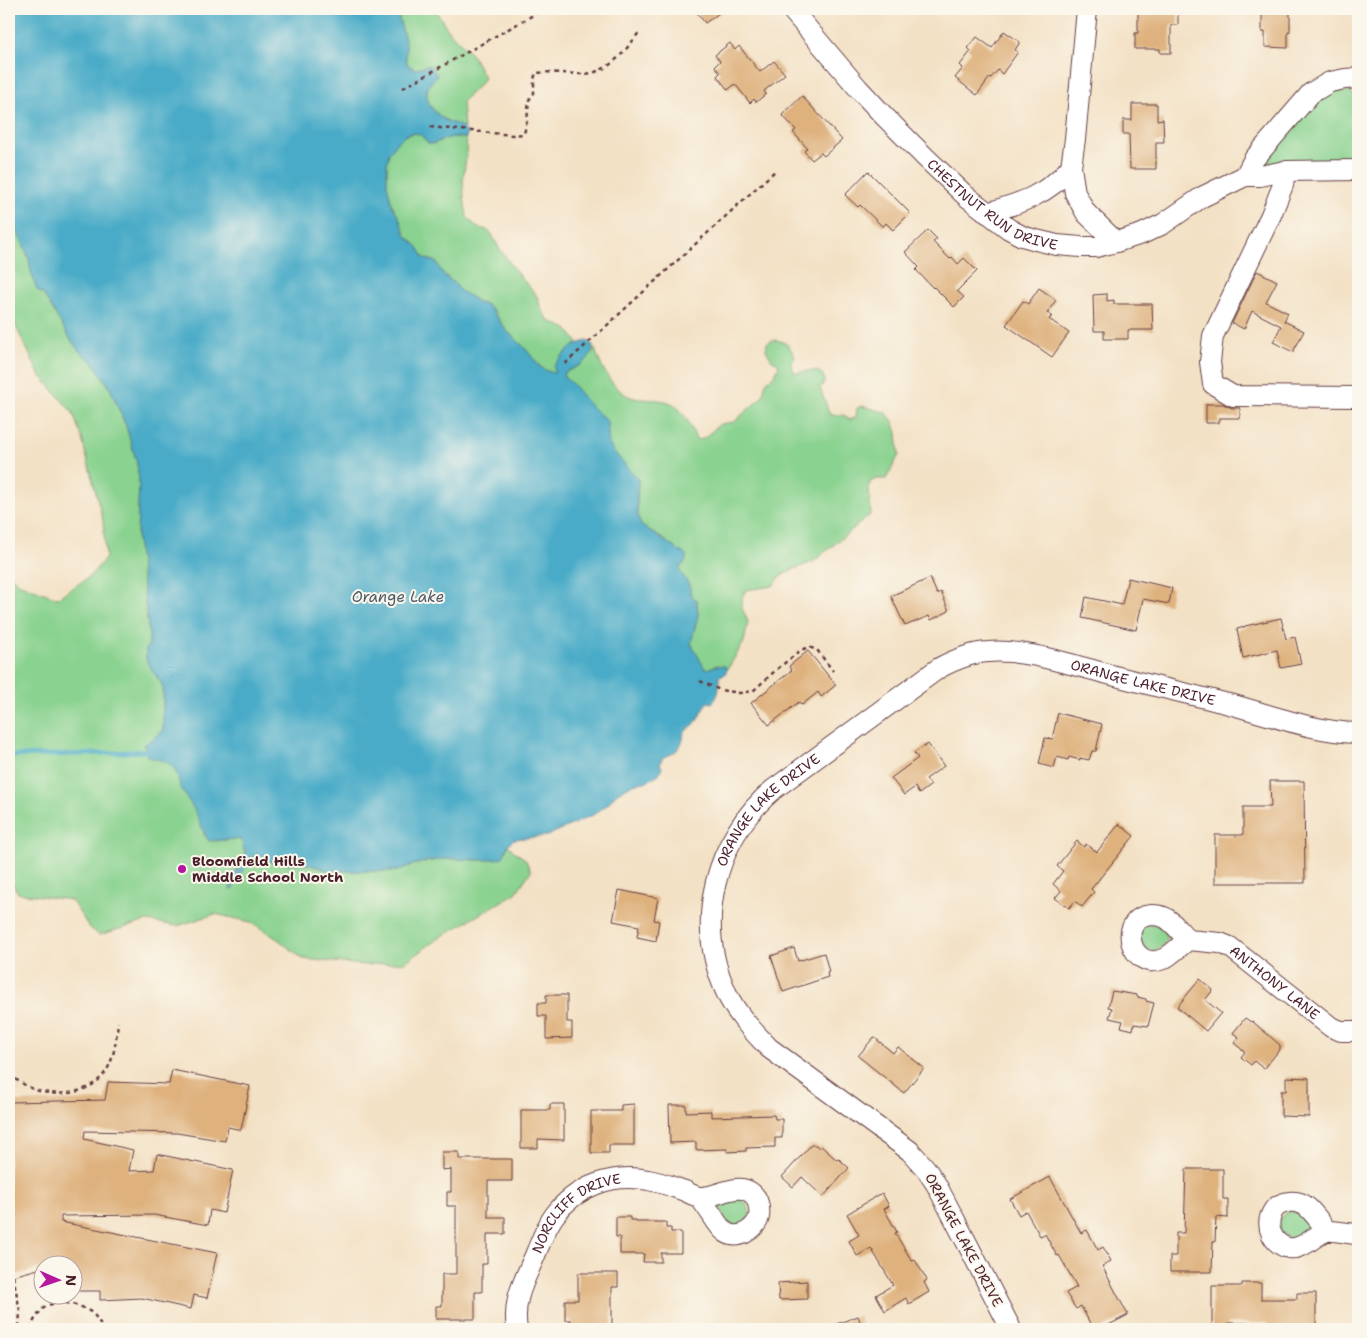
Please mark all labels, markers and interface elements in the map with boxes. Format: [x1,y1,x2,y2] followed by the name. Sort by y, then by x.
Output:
[923,155,1060,254] street label: CHESTNUT RUN DRIVE
[352,587,444,607] water label: Orange Lake
[1069,655,1218,709] street label: ORANGE LAKE DRIVE
[712,749,824,869] street label: ORANGE LAKE DRIVE
[192,852,343,886] place label: Bloomfield Hills Middle School North
[176,863,188,875] marker: Bloomfield Hills Middle School North
[1226,941,1323,1024] street label: ANTHONY LANE
[528,1169,622,1256] street label: NORCLIFF DRIVE
[921,1170,1007,1310] street label: ORANGE LAKE DRIVE
[32,1256,82,1306] north arrow
[62,1275,80,1286] text: N

